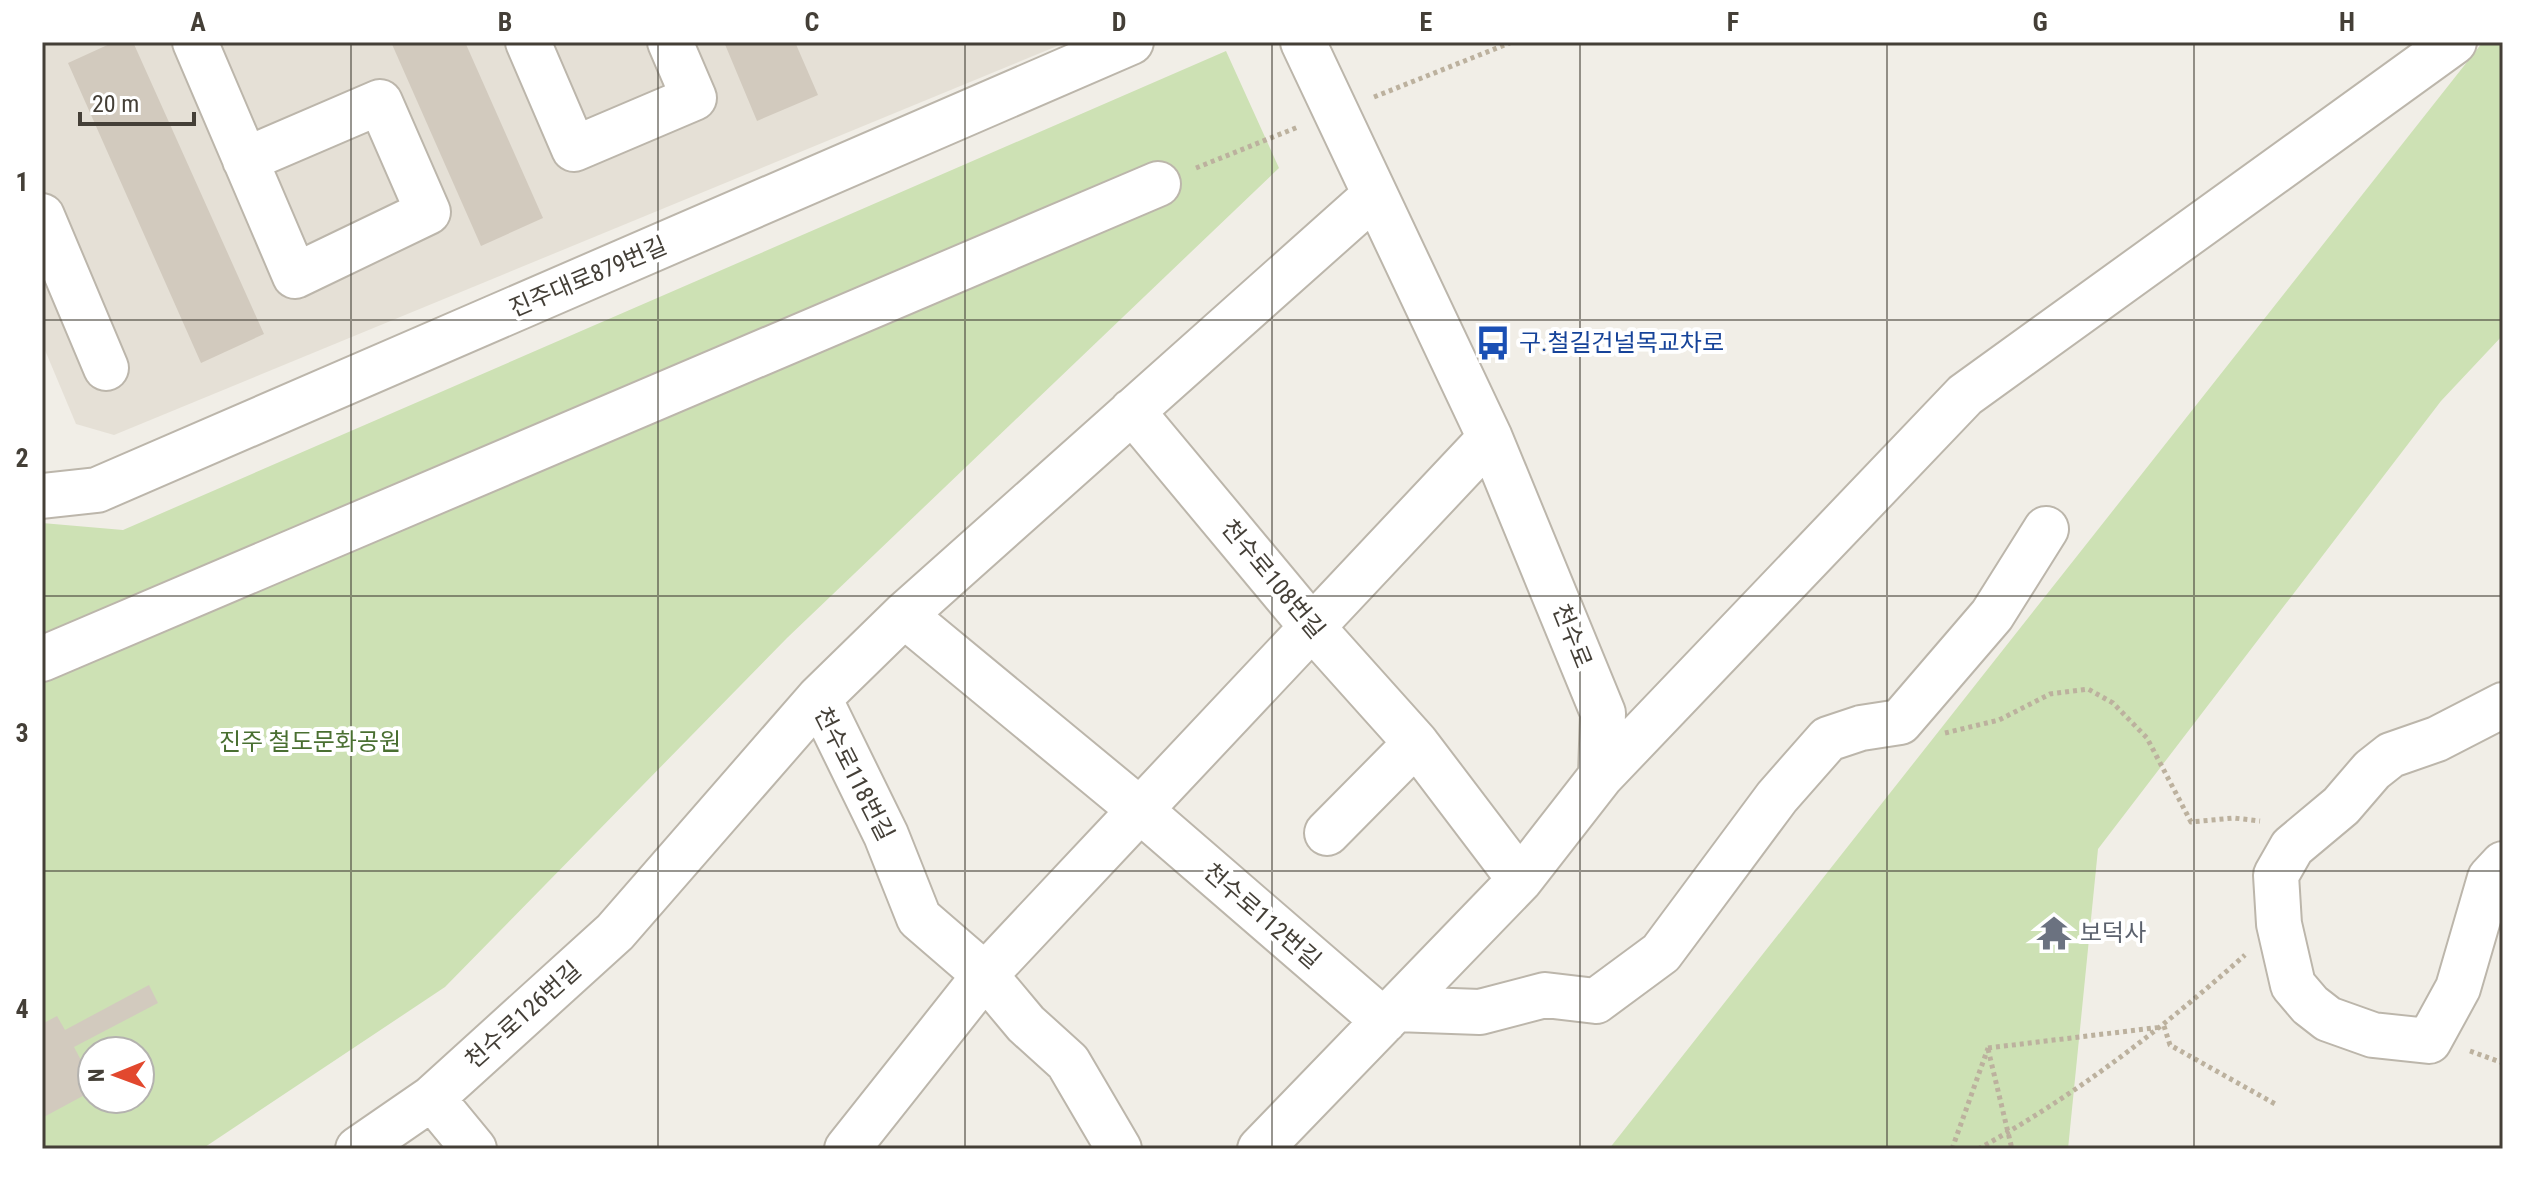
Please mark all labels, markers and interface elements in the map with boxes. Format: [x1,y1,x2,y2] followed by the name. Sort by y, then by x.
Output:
[190,7,206,37] text: A
[498,7,512,37] text: B
[805,7,820,37] text: C
[1112,7,1126,37] text: D
[1420,7,1433,37] text: E
[1727,7,1739,37] text: F
[2032,7,2048,37] text: G
[2339,7,2355,37] text: H
[80,76,194,126] scale bar
[92,90,139,118] text: 20 m
[15,167,29,197] text: 1
[505,231,671,323] street label: 진주대로879번길
[1474,324,1512,362] bus stop icon: 구.철길건널목교차로
[1519,329,1724,357] place label: 구.철길건널목교차로
[15,443,29,473] text: 2
[1215,514,1331,644] street label: 천수로108번길
[1547,600,1597,672] street label: 천수로
[808,703,900,845] street label: 천수로118번길
[15,718,29,748] text: 3
[219,728,401,756] park label: 진주 철도문화공원
[1198,858,1326,974] street label: 천수로112번길
[2035,914,2073,952] temple icon: 보덕사
[2080,919,2146,947] place label: 보덕사
[459,956,587,1074] street label: 천수로126번길
[15,994,29,1024] text: 4
[76,1035,156,1115] north arrow
[84,1068,109,1082] text: N

